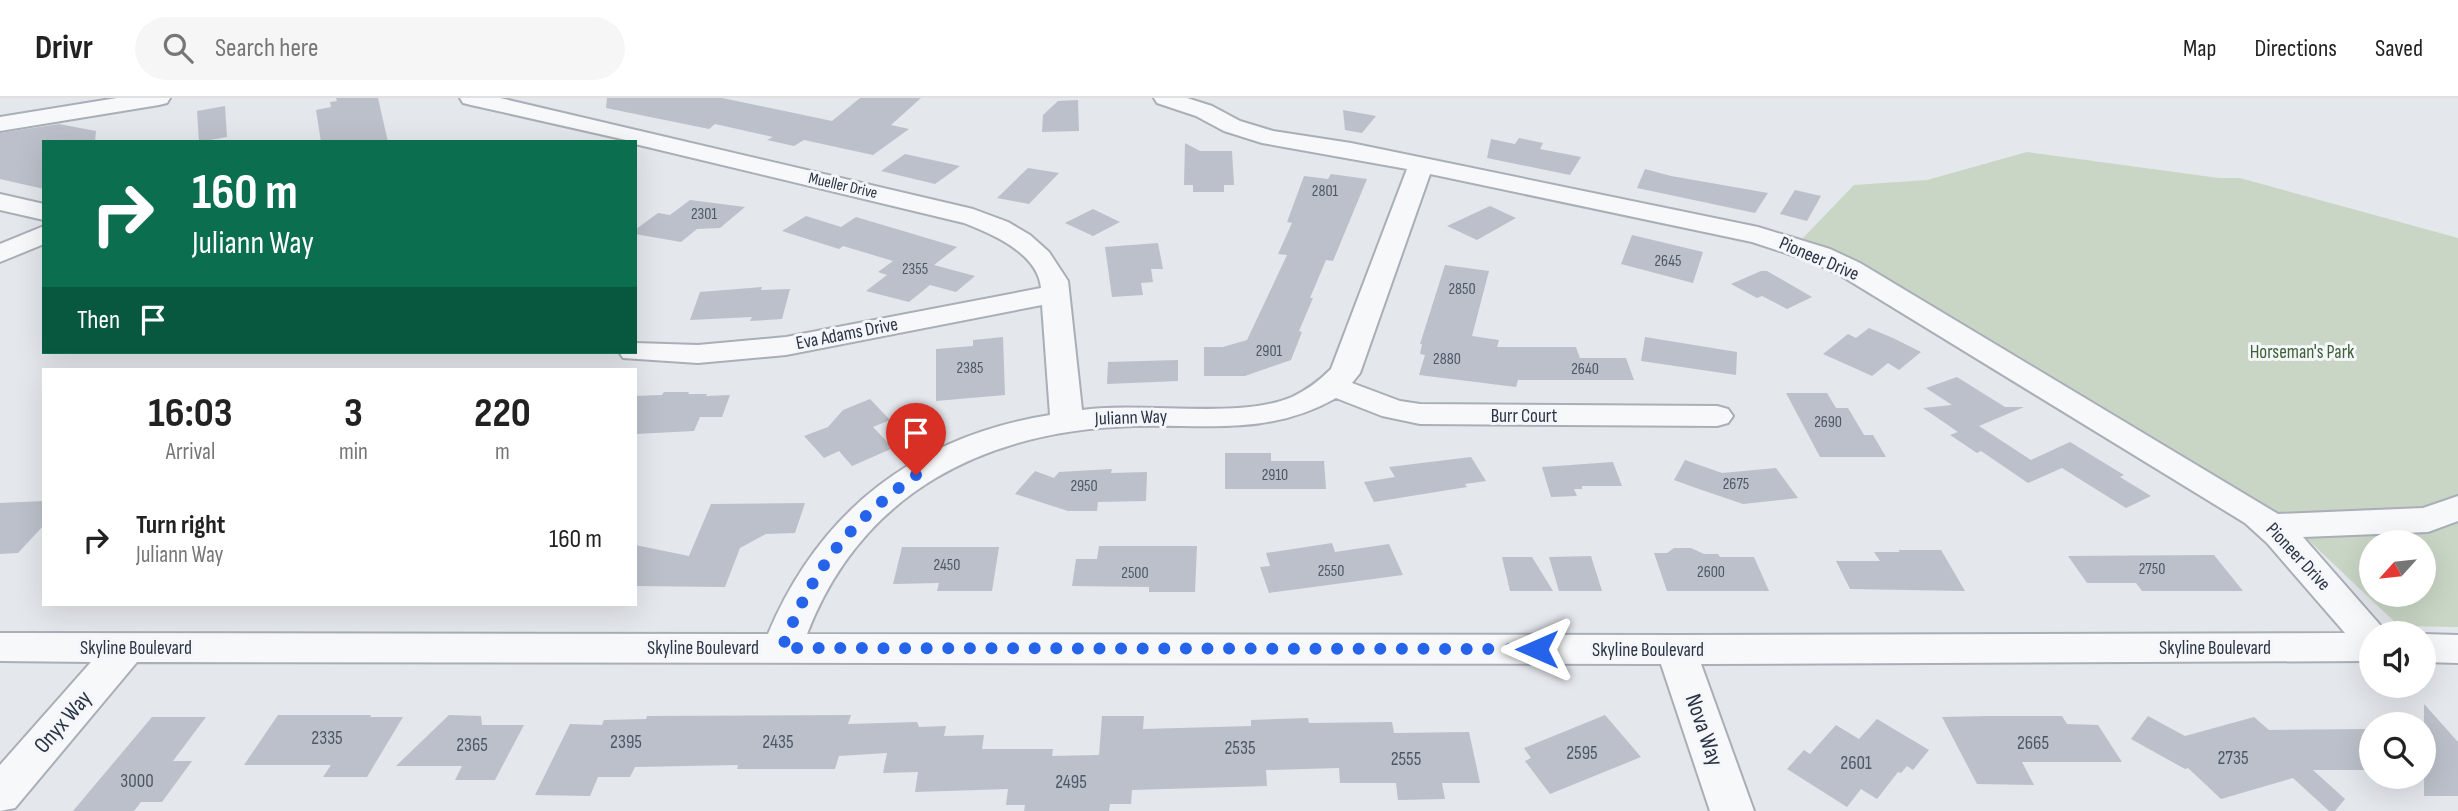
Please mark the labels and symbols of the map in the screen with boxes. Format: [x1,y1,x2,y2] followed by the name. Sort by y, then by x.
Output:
[807,169,879,203] street label: Mueller Drive
[1312,182,1339,201] house number: 2801
[691,205,717,224] house number: 2301
[1776,232,1862,286] street label: Pioneer Drive
[1654,252,1682,271] house number: 2645
[902,260,928,279] house number: 2355
[1448,280,1476,299] house number: 2850
[794,313,900,355] street label: Eva Adams Drive
[2250,341,2355,364] park label: Horseman's Park
[1256,342,1283,361] house number: 2901
[1433,350,1461,369] house number: 2880
[957,359,983,378] house number: 2385
[1571,360,1599,379] house number: 2640
[886,403,946,475] pin
[1093,405,1168,431] street label: Juliann Way
[1491,405,1558,428] street label: Burr Court
[1814,413,1842,432] house number: 2690
[1262,466,1288,485] house number: 2910
[1723,475,1749,494] house number: 2675
[1070,477,1098,496] house number: 2950
[2261,518,2335,596] street label: Pioneer Drive
[2359,530,2436,607] north arrow
[934,556,960,575] house number: 2450
[2139,560,2165,579] house number: 2750
[1318,562,1344,581] house number: 2550
[1697,563,1725,582] house number: 2600
[1121,564,1149,583] house number: 2500
[1500,612,1574,686] position arrow
[80,637,192,660] street label: Skyline Boulevard
[647,637,759,660] street label: Skyline Boulevard
[2159,637,2271,660] street label: Skyline Boulevard
[1592,639,1704,662] street label: Skyline Boulevard
[28,685,98,759] street label: Onyx Way
[1679,690,1729,770] street label: Nova Way
[311,727,343,750] house number: 2335
[610,731,642,754] house number: 2395
[762,731,794,754] house number: 2435
[2017,732,2049,755] house number: 2665
[456,734,488,757] house number: 2365
[1224,737,1256,760] house number: 2535
[1566,742,1598,765] house number: 2595
[2217,747,2249,770] house number: 2735
[1391,748,1421,771] house number: 2555
[1840,752,1872,775] house number: 2601
[120,770,154,793] house number: 3000
[1055,771,1087,794] house number: 2495

